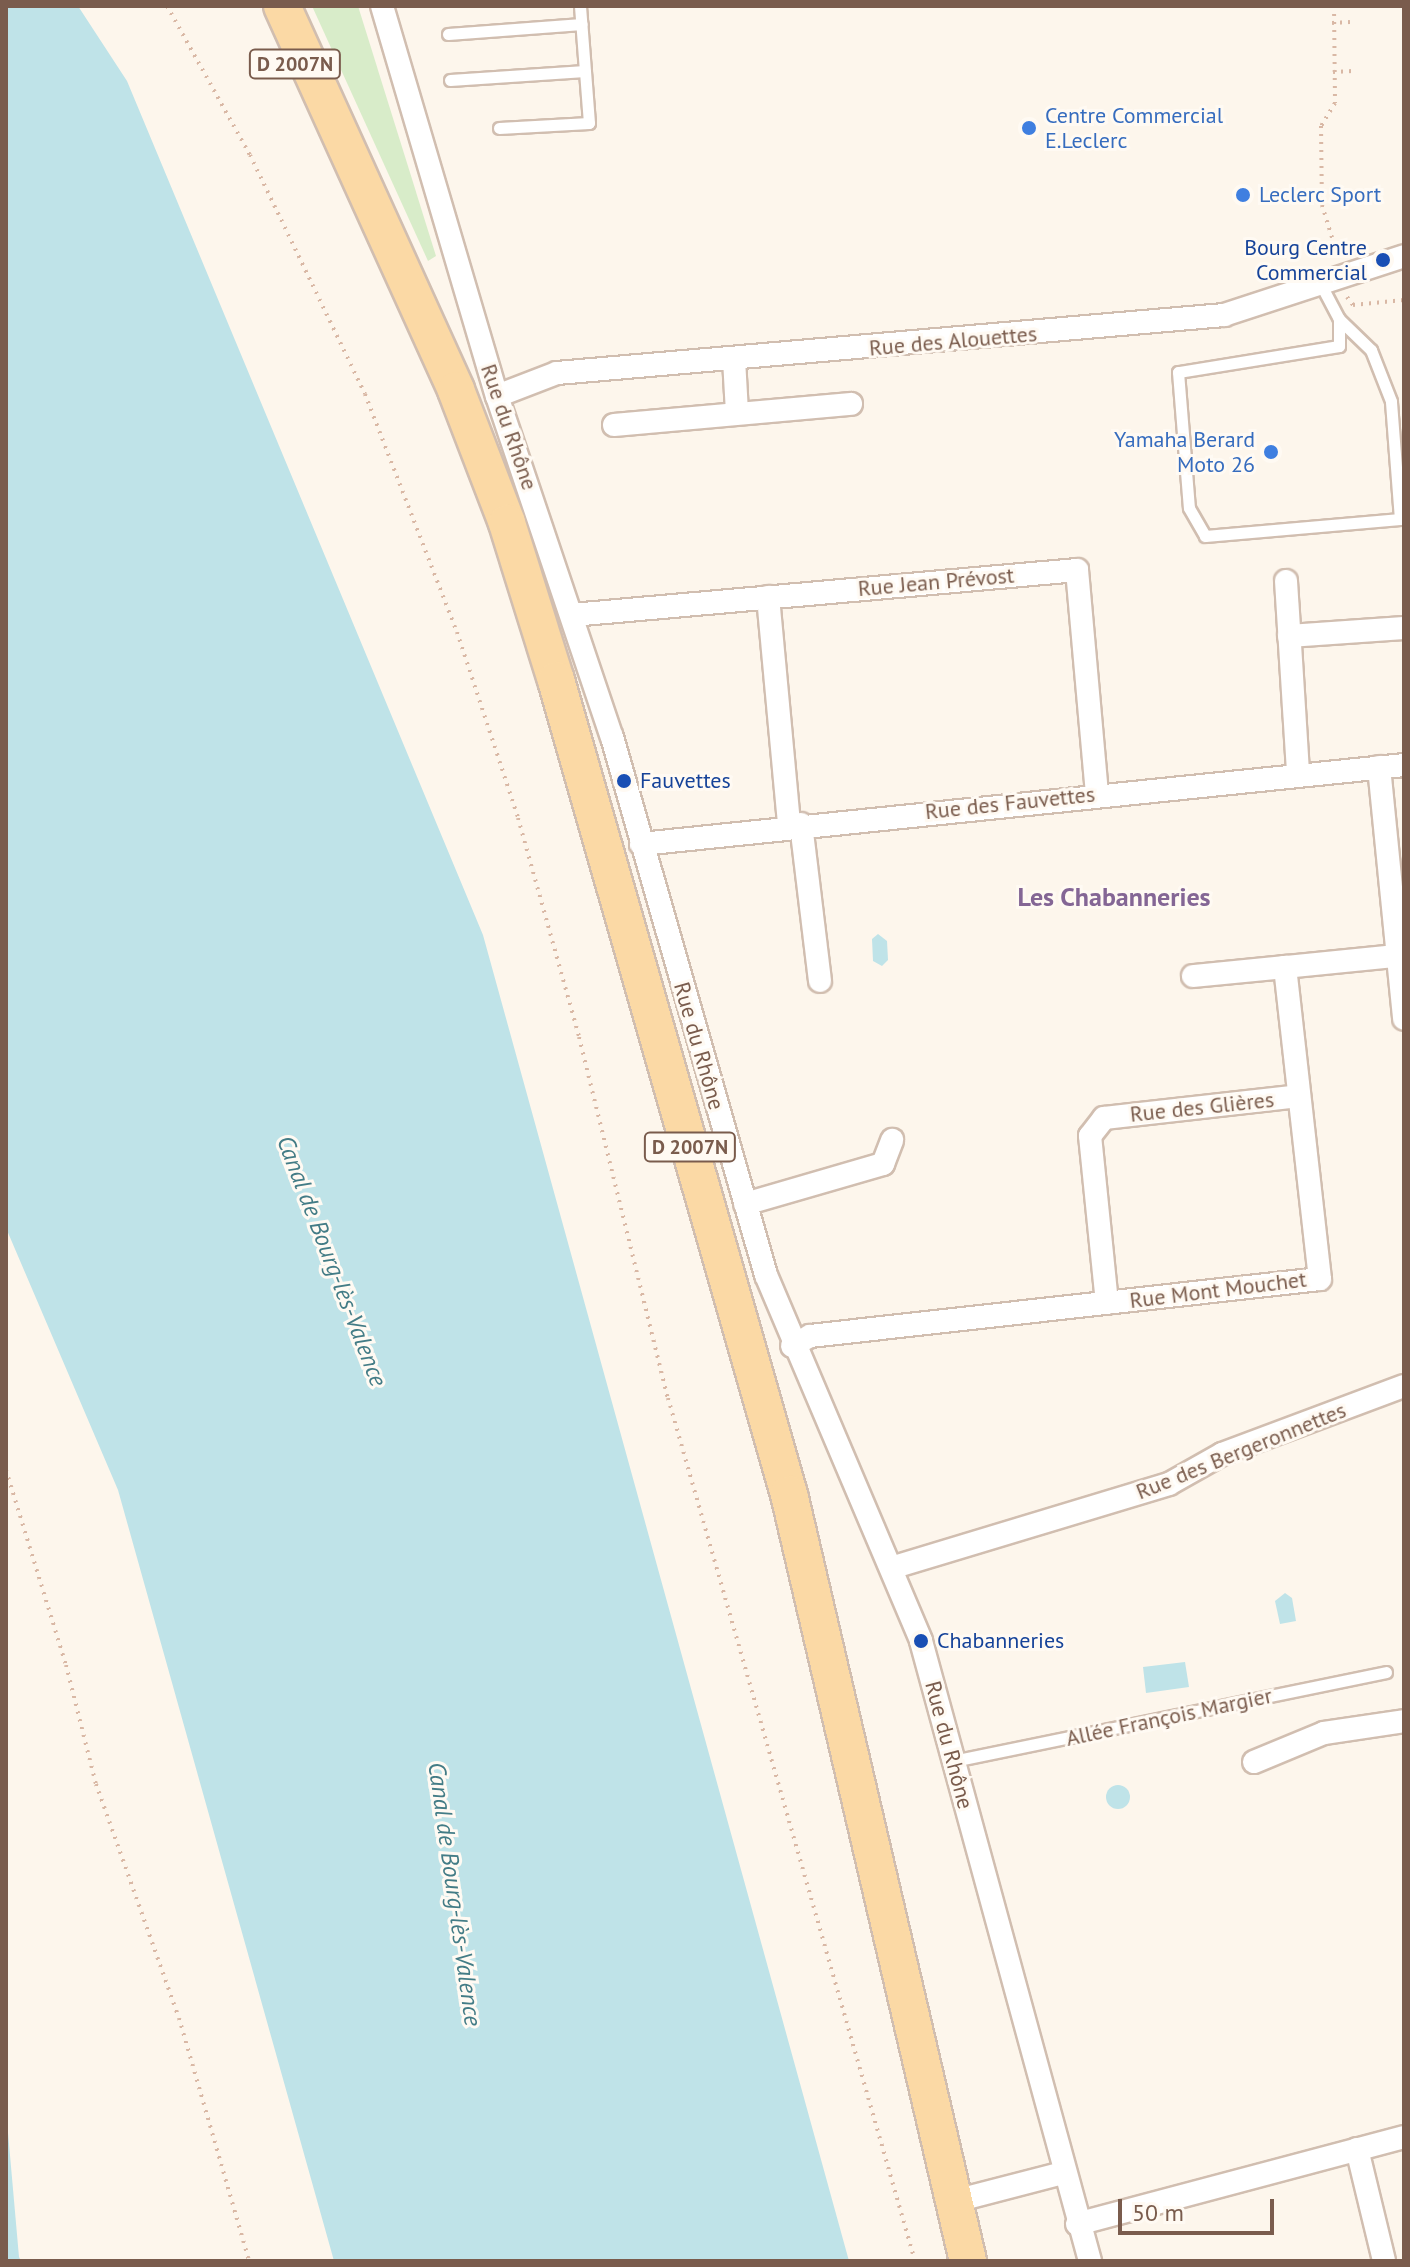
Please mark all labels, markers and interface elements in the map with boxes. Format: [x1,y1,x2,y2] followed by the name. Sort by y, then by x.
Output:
[247,48,343,80] road number: D 2007N
[1045,102,1223,154] place label: Centre Commercial E.Leclerc
[1020,119,1038,137] marker: Centre Commercial E.Leclerc
[1259,182,1382,208] place label: Leclerc Sport
[1234,186,1252,204] marker: Leclerc Sport
[1244,234,1367,286] place label: Bourg Centre Commercial
[1374,251,1392,269] marker: Bourg Centre Commercial
[868,320,1038,362] street label: Rue des Alouettes
[475,361,543,493] street label: Rue du Rhône
[1114,426,1255,478] place label: Yamaha Berard Moto 26
[1262,443,1280,461] marker: Yamaha Berard Moto 26
[857,562,1015,602] street label: Rue Jean Prévost
[640,768,731,794] place label: Fauvettes
[615,772,633,790] marker: Fauvettes
[924,781,1096,825] street label: Rue des Fauvettes
[1017,881,1211,913] district label: Les Chabanneries
[668,979,730,1113] street label: Rue du Rhône
[1129,1086,1275,1128] street label: Rue des Glières
[642,1131,738,1163] road number: D 2007N
[271,1132,393,1390] water label: Canal de Bourg-lès-Valence
[1128,1266,1308,1314] street label: Rue Mont Mouchet
[1132,1397,1350,1505] street label: Rue des Bergeronnettes
[937,1628,1064,1654] place label: Chabanneries
[912,1632,930,1650] marker: Chabanneries
[919,1678,979,1812] street label: Rue du Rhône
[1064,1682,1274,1752] street label: Allée François Margier
[422,1760,488,2028] water label: Canal de Bourg-lès-Valence
[1122,2183,1278,2233] scale bar
[1132,2197,1184,2228] text: 50 m

